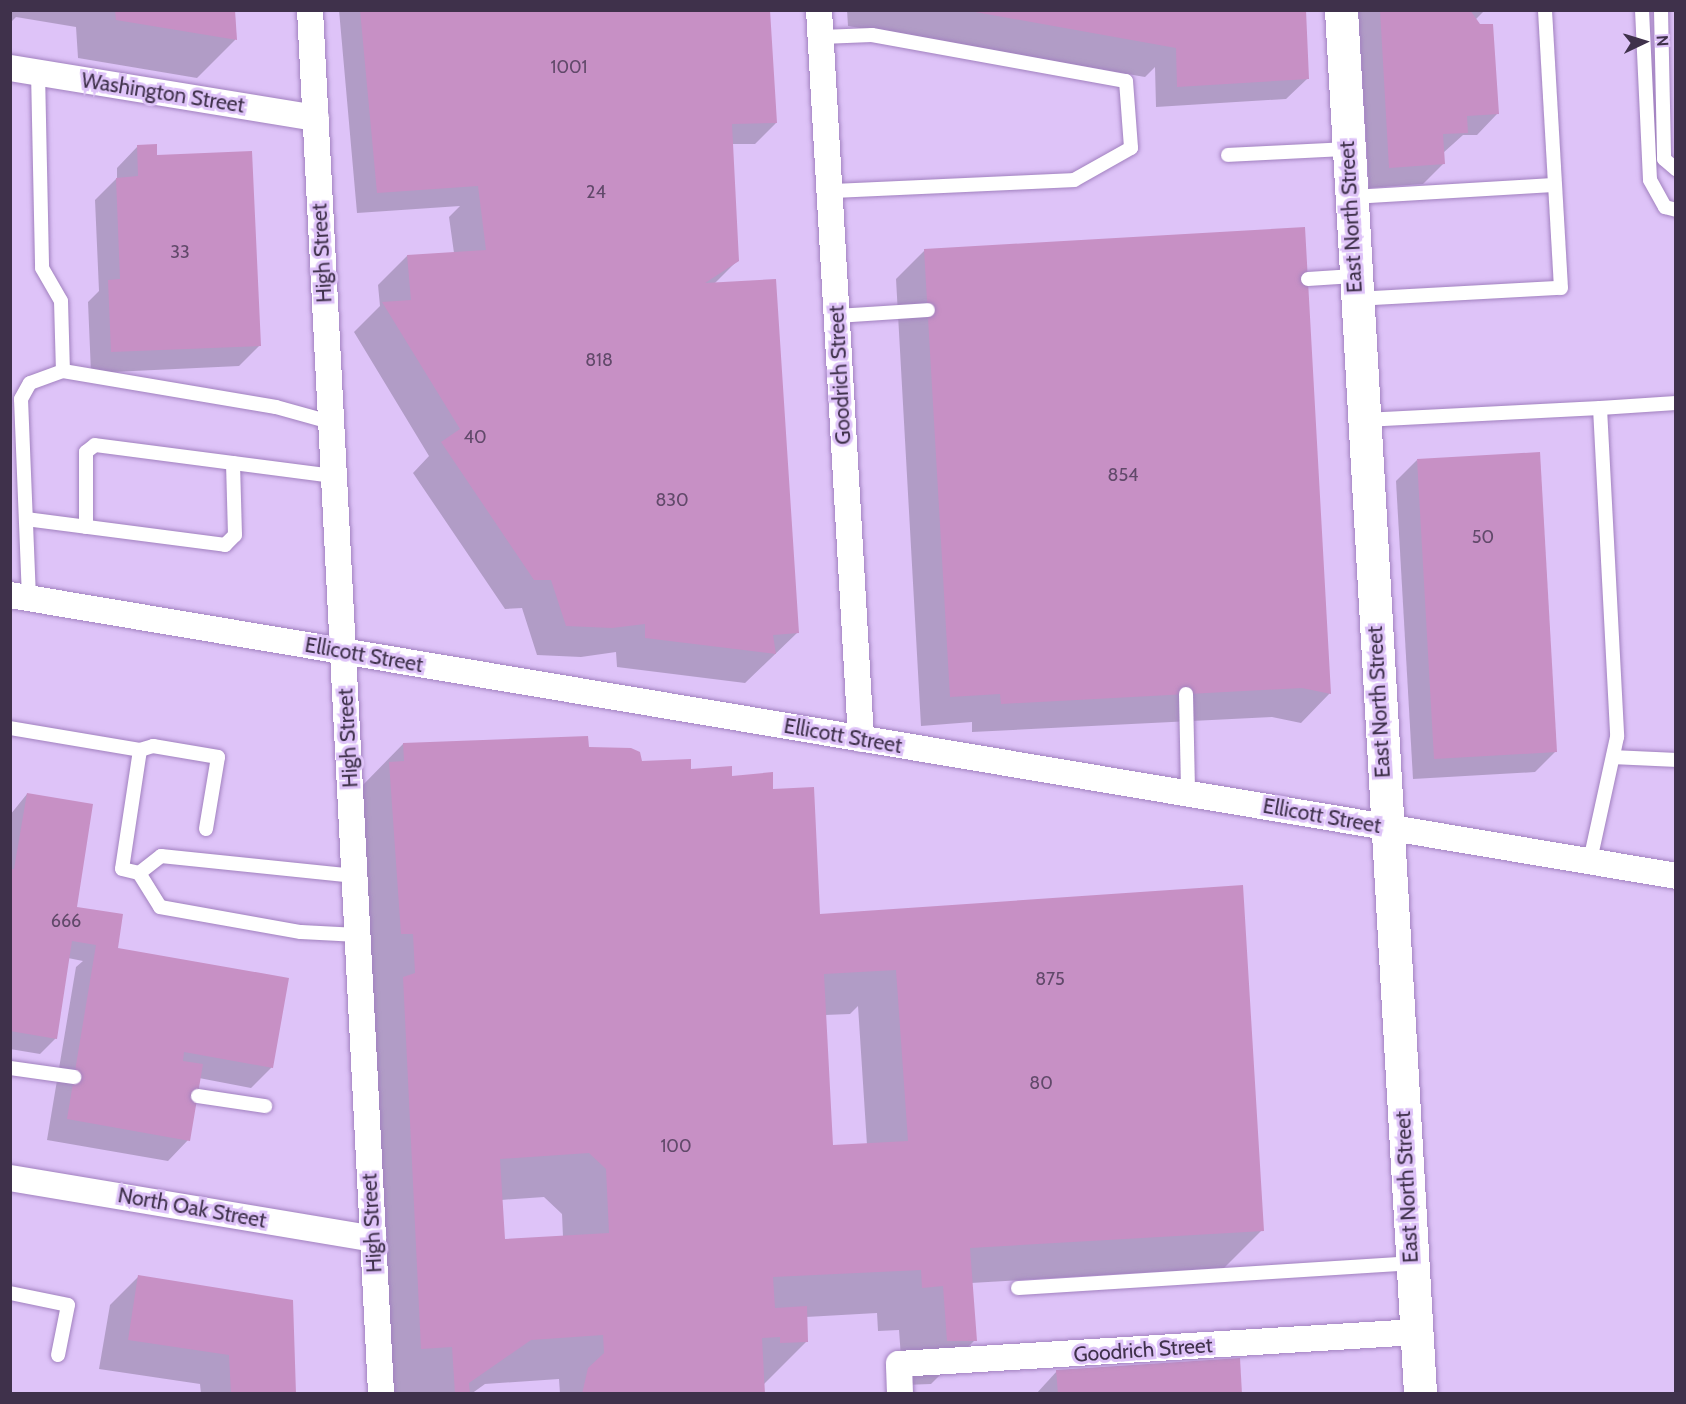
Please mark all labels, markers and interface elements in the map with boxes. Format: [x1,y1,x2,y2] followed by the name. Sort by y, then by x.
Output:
[1614,12,1674,72] north arrow
[1653,34,1672,47] text: N
[551,56,587,78] house number: 1001
[80,68,246,118] street label: Washington Street
[1334,140,1368,294] street label: East North Street
[586,181,606,203] house number: 24
[307,203,337,303] street label: High Street
[170,241,190,263] house number: 33
[824,305,856,445] street label: Goodrich Street
[585,349,613,371] house number: 818
[464,426,486,448] house number: 40
[1107,464,1139,486] house number: 854
[655,489,689,511] house number: 830
[1472,526,1494,548] house number: 50
[1362,625,1396,779] street label: East North Street
[303,632,425,678] street label: Ellicott Street
[333,688,363,788] street label: High Street
[782,713,904,759] street label: Ellicott Street
[1261,793,1383,839] street label: Ellicott Street
[51,910,81,932] house number: 666
[1035,968,1065,990] house number: 875
[1029,1072,1053,1094] house number: 80
[1390,1110,1424,1264] street label: East North Street
[661,1135,691,1157] house number: 100
[357,1173,387,1273] street label: High Street
[116,1183,268,1233] street label: North Oak Street
[1073,1333,1213,1367] street label: Goodrich Street

